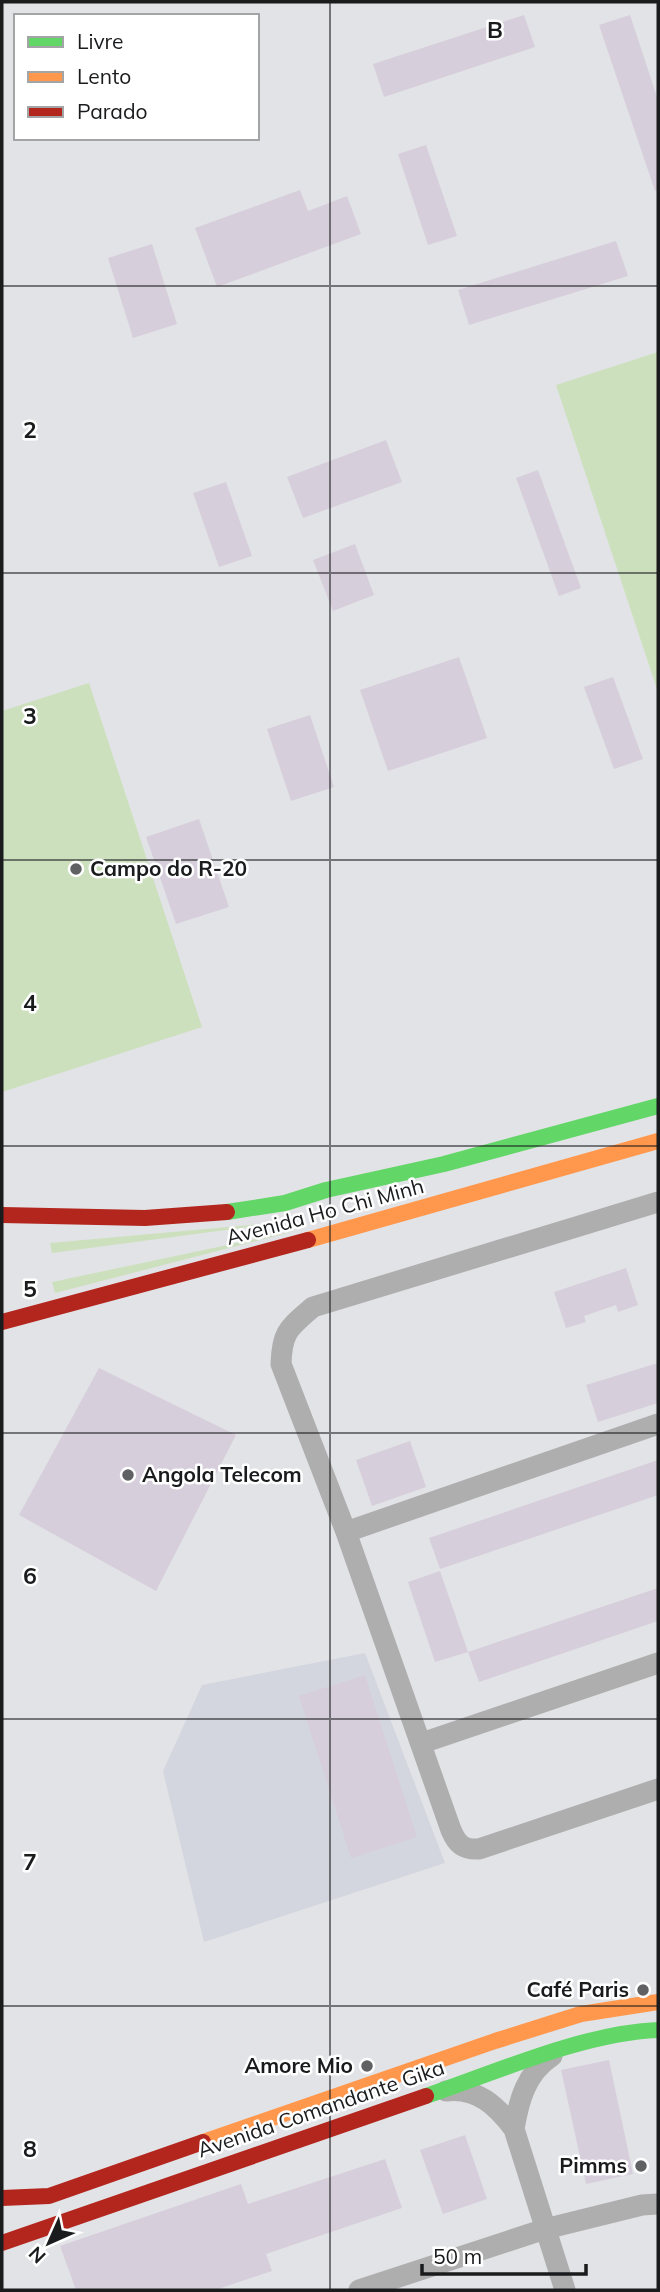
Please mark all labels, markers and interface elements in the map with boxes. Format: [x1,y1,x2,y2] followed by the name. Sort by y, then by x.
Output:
[14,14,259,140] legend
[487,15,503,44] text: B
[77,28,124,54] text: Livre
[77,63,131,89] text: Lento
[77,98,147,124] text: Parado
[23,415,37,444] text: 2
[23,701,37,730] text: 3
[90,855,247,881] place label: Campo do R-20
[68,861,84,877] marker: Campo do R-20
[23,988,37,1017] text: 4
[223,1172,426,1250] street label: Avenida Ho Chi Minh
[23,1274,37,1303] text: 5
[142,1461,302,1487] place label: Angola Telecom
[120,1467,136,1483] marker: Angola Telecom
[23,1561,37,1590] text: 6
[23,1847,37,1876] text: 7
[526,1976,629,2002] place label: Café Paris
[635,1982,651,1998] marker: Café Paris
[244,2052,353,2078] place label: Amore Mio
[194,2054,448,2163] street label: Avenida Comandante Gika
[359,2058,375,2074] marker: Amore Mio
[23,2134,37,2163] text: 8
[559,2152,627,2178] place label: Pimms
[633,2158,649,2174] marker: Pimms
[14,2208,84,2278] north arrow
[422,2232,586,2276] scale bar
[23,2241,51,2269] text: N
[433,2243,482,2269] text: 50 m

